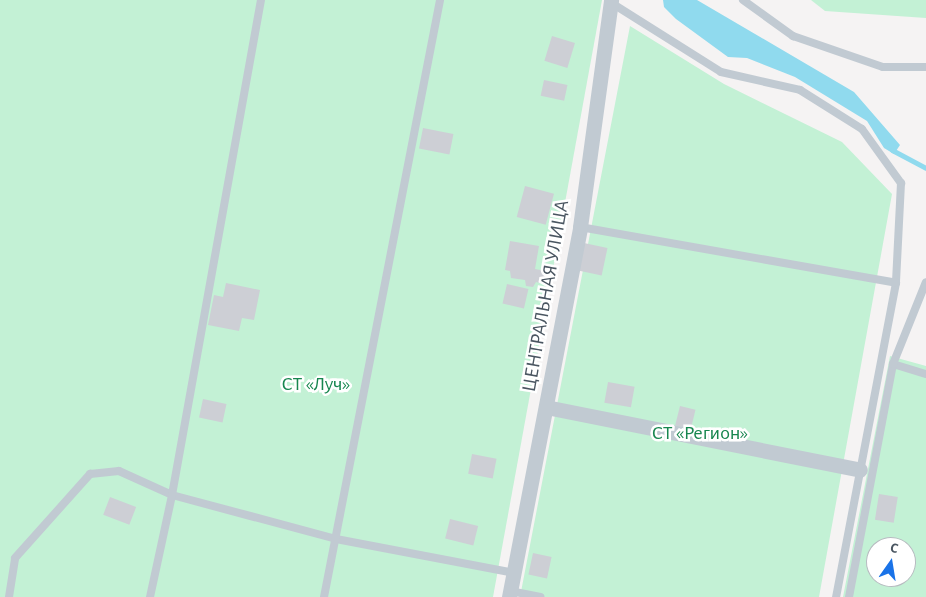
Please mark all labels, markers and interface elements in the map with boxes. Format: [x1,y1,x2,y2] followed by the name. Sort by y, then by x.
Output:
[517,198,575,394] street label: ЦЕНТРАЛЬНАЯ УЛИЦА
[282,372,350,396] park label: СТ «Луч»
[652,421,748,445] park label: СТ «Регион»
[866,537,916,587] north arrow
[889,541,899,556] text: С

